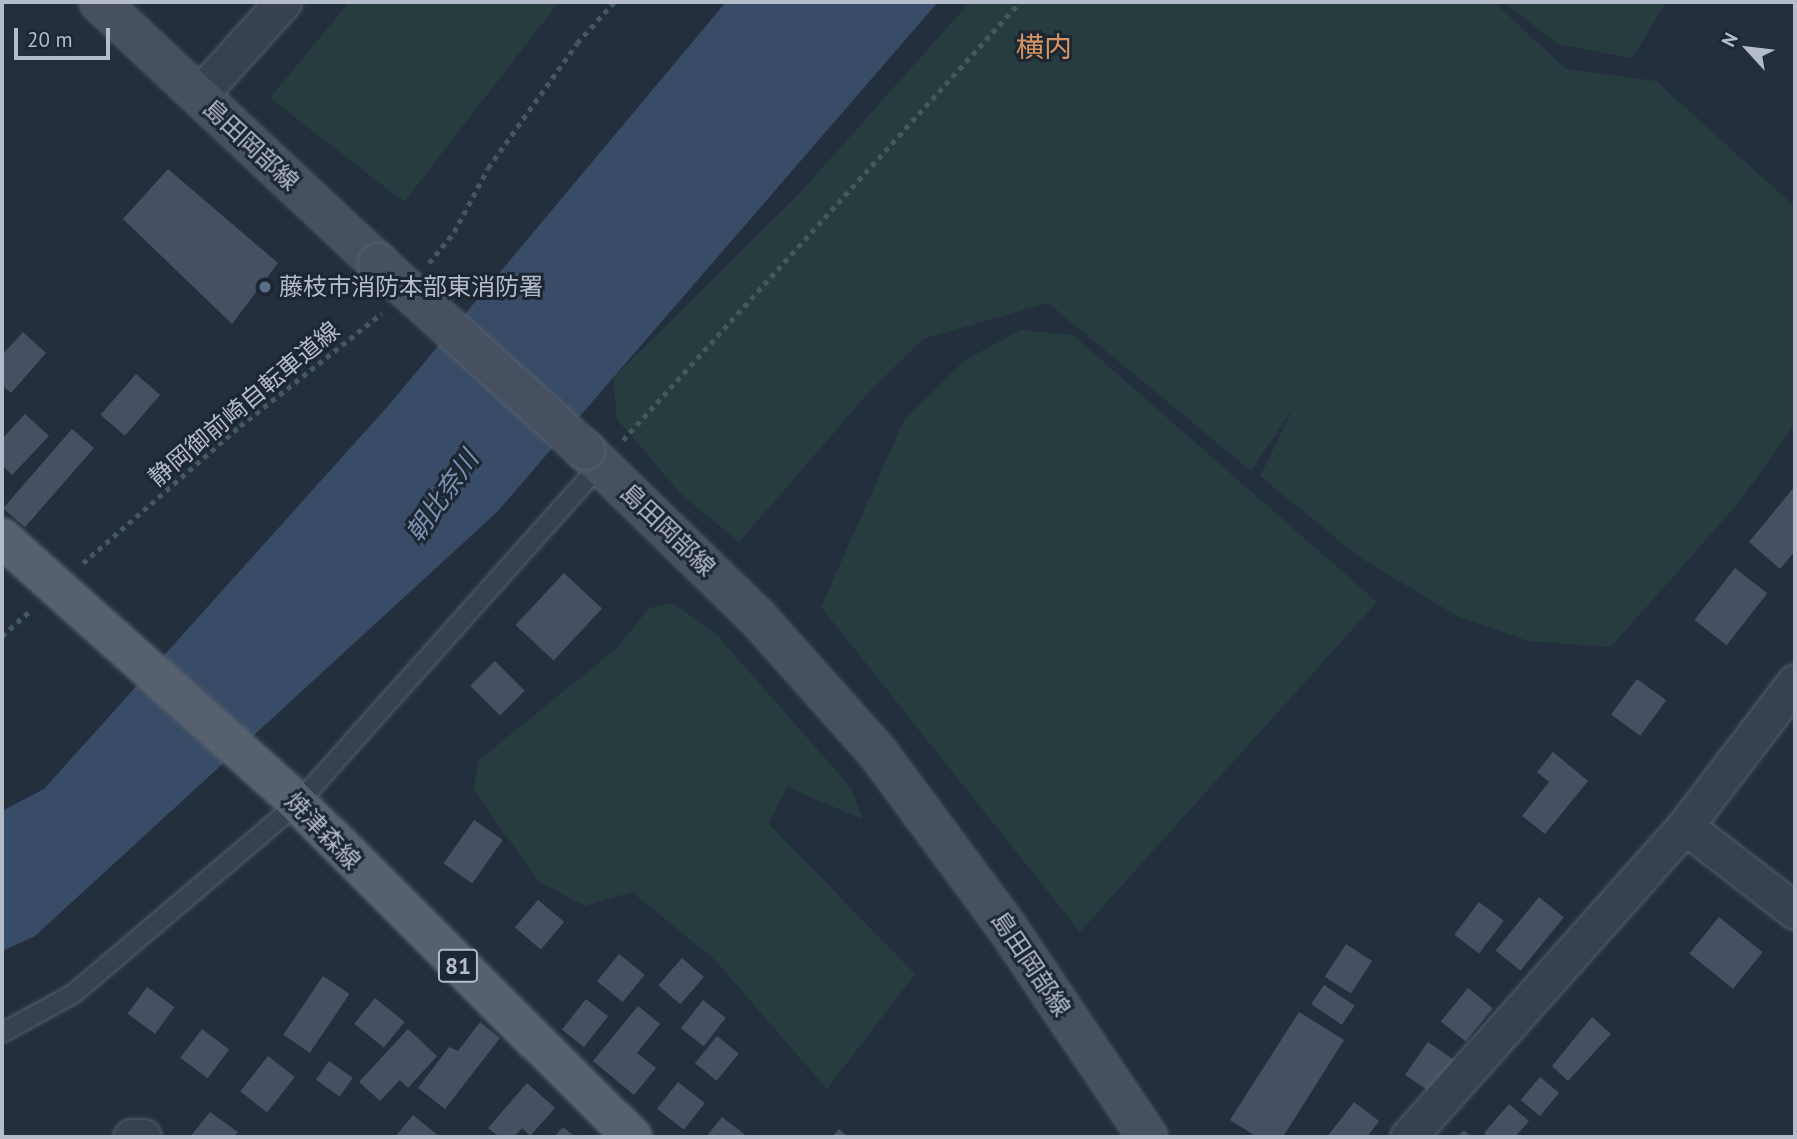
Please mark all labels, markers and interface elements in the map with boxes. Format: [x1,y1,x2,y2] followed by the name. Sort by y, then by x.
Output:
[18,14,114,58] scale bar
[1713,14,1783,84] north arrow
[27,26,73,53] text: 20 m
[1716,28,1743,50] text: N
[1016,30,1072,64] district label: 横内
[197,94,305,196] street label: 島田岡部線
[279,273,543,301] place label: 藤枝市消防本部東消防署
[257,279,273,295] marker: 藤枝市消防本部東消防署
[143,316,345,492] street label: 静岡御前崎自転車道線
[399,444,485,548] water label: 朝比奈川
[615,478,721,582] street label: 島田岡部線
[279,786,367,876] street label: 焼津森線
[986,906,1076,1022] street label: 島田岡部線
[437,946,479,986] road number: 81

